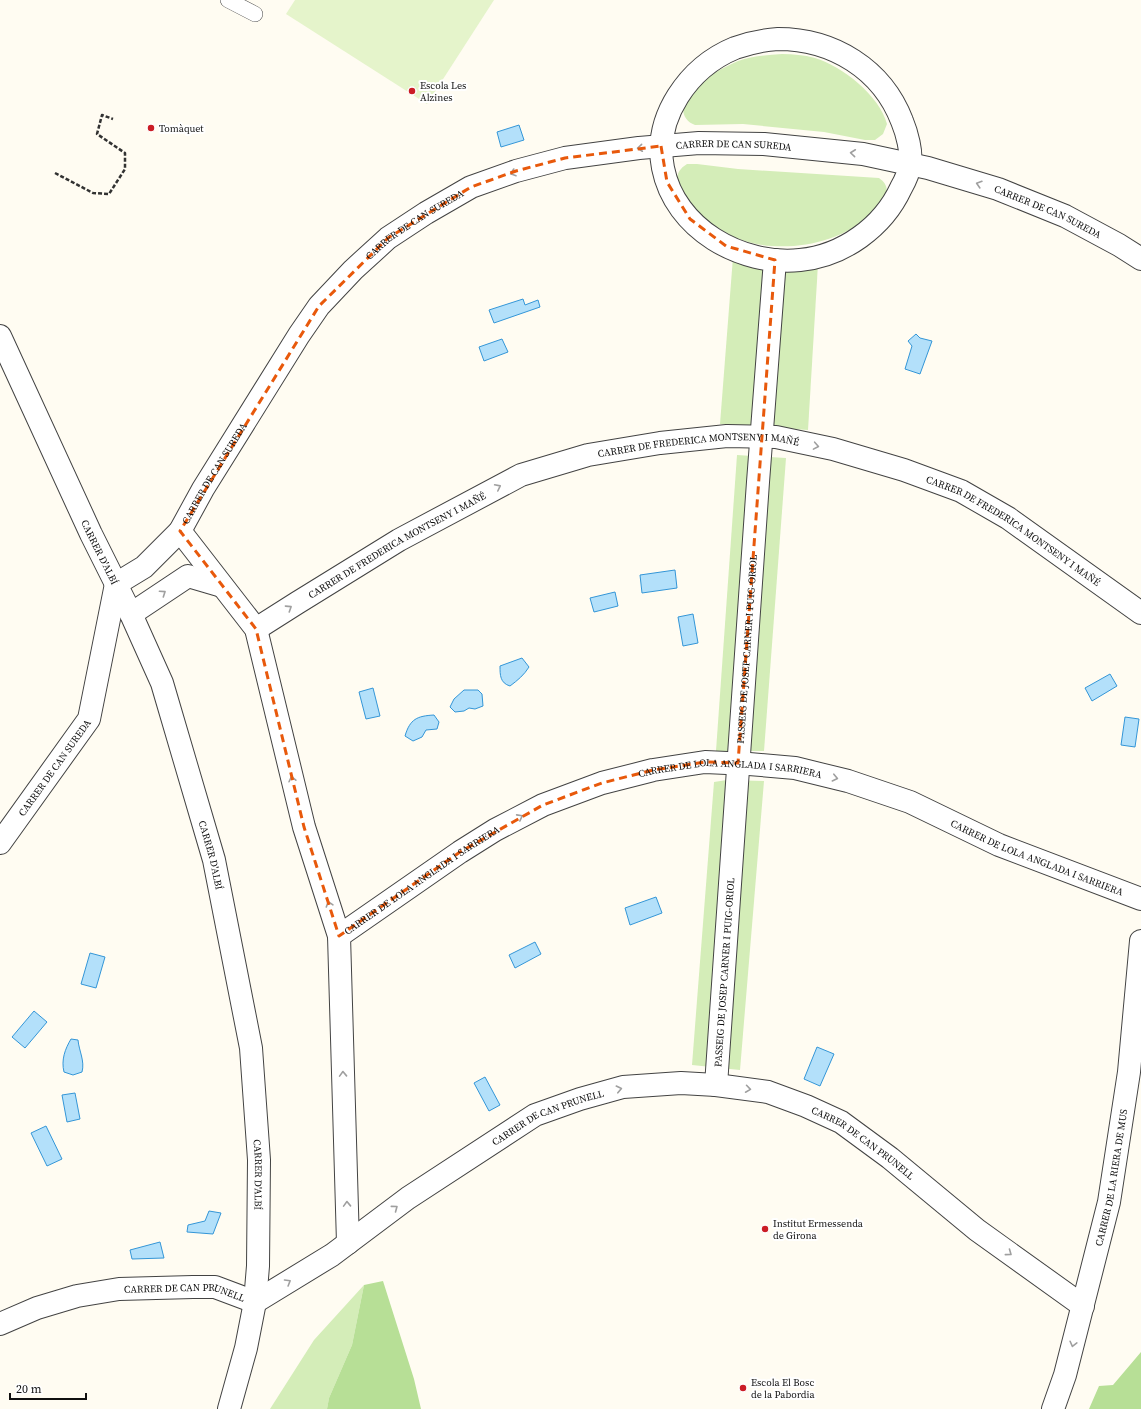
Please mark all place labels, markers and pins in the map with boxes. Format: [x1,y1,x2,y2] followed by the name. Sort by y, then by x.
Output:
[420,79,466,104] place label: Escola Les Alzines
[407,86,417,96] marker: Escola Les Alzines
[159,122,204,135] place label: Tomàquet
[146,123,156,133] marker: Tomàquet
[773,1217,864,1242] place label: Institut Ermessenda de Girona
[760,1224,770,1234] marker: Institut Ermessenda de Girona
[751,1376,815,1401] place label: Escola El Bosc de la Pabordia
[738,1383,748,1393] marker: Escola El Bosc de la Pabordia

